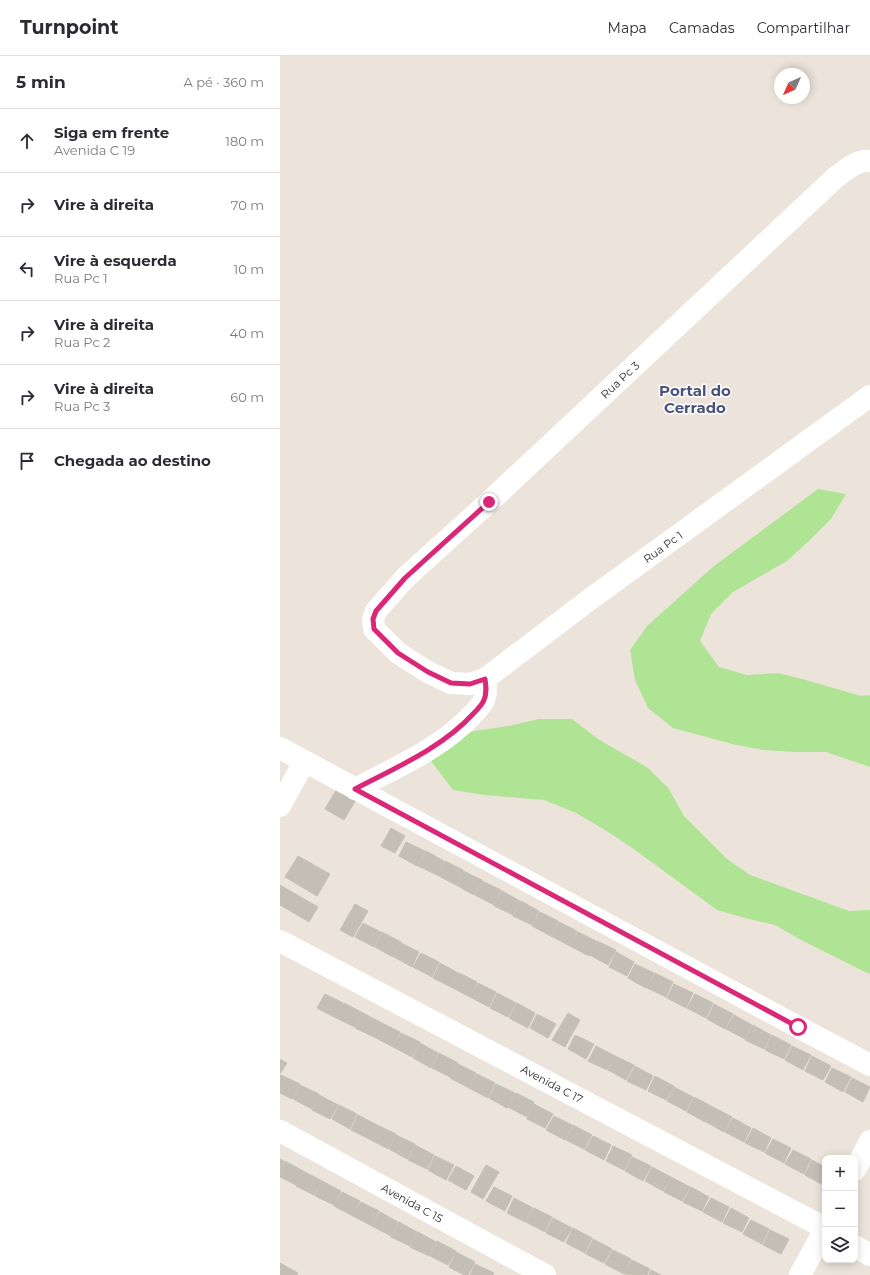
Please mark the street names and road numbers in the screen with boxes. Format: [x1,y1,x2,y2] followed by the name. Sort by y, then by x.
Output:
[598,359,642,401] street label: Rua Pc 3
[640,528,686,566] street label: Rua Pc 1
[519,1062,585,1106] street label: Avenida C 17
[379,1180,445,1226] street label: Avenida C 15

